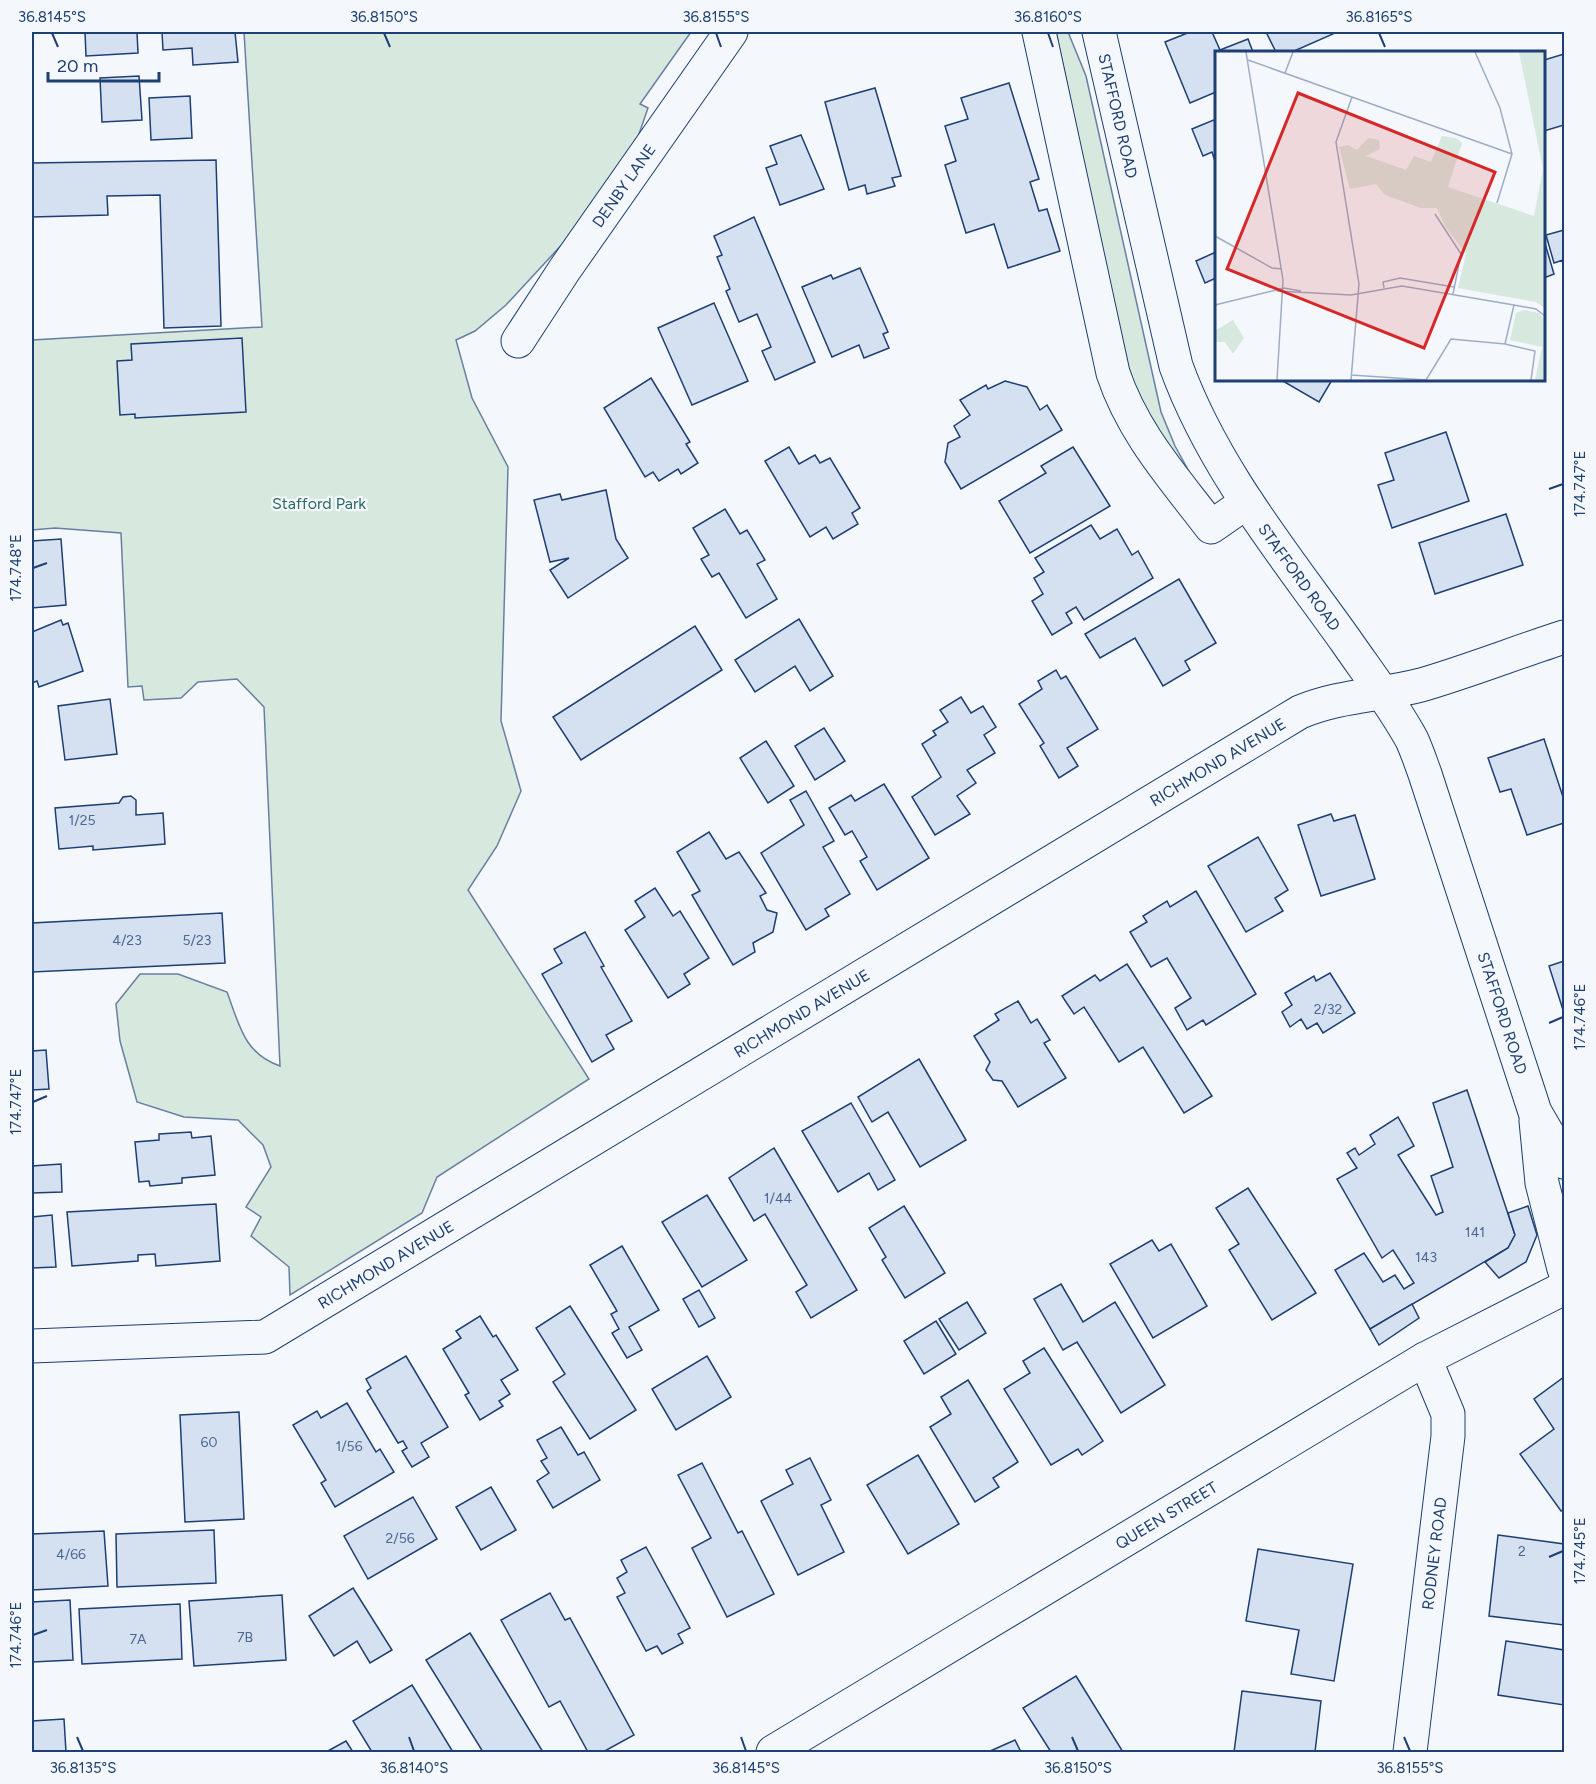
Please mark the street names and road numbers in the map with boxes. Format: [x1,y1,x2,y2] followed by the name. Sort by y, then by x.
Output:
[1094,52,1141,180] street label: STAFFORD ROAD
[588,140,660,231] street label: DENBY LANE
[1254,520,1344,634] street label: STAFFORD ROAD
[1147,714,1289,810] street label: RICHMOND AVENUE
[1474,950,1531,1077] street label: STAFFORD ROAD
[731,965,873,1062] street label: RICHMOND AVENUE
[314,1216,457,1313] street label: RICHMOND AVENUE
[1112,1477,1221,1553] street label: QUEEN STREET
[1418,1496,1451,1611] street label: RODNEY ROAD

